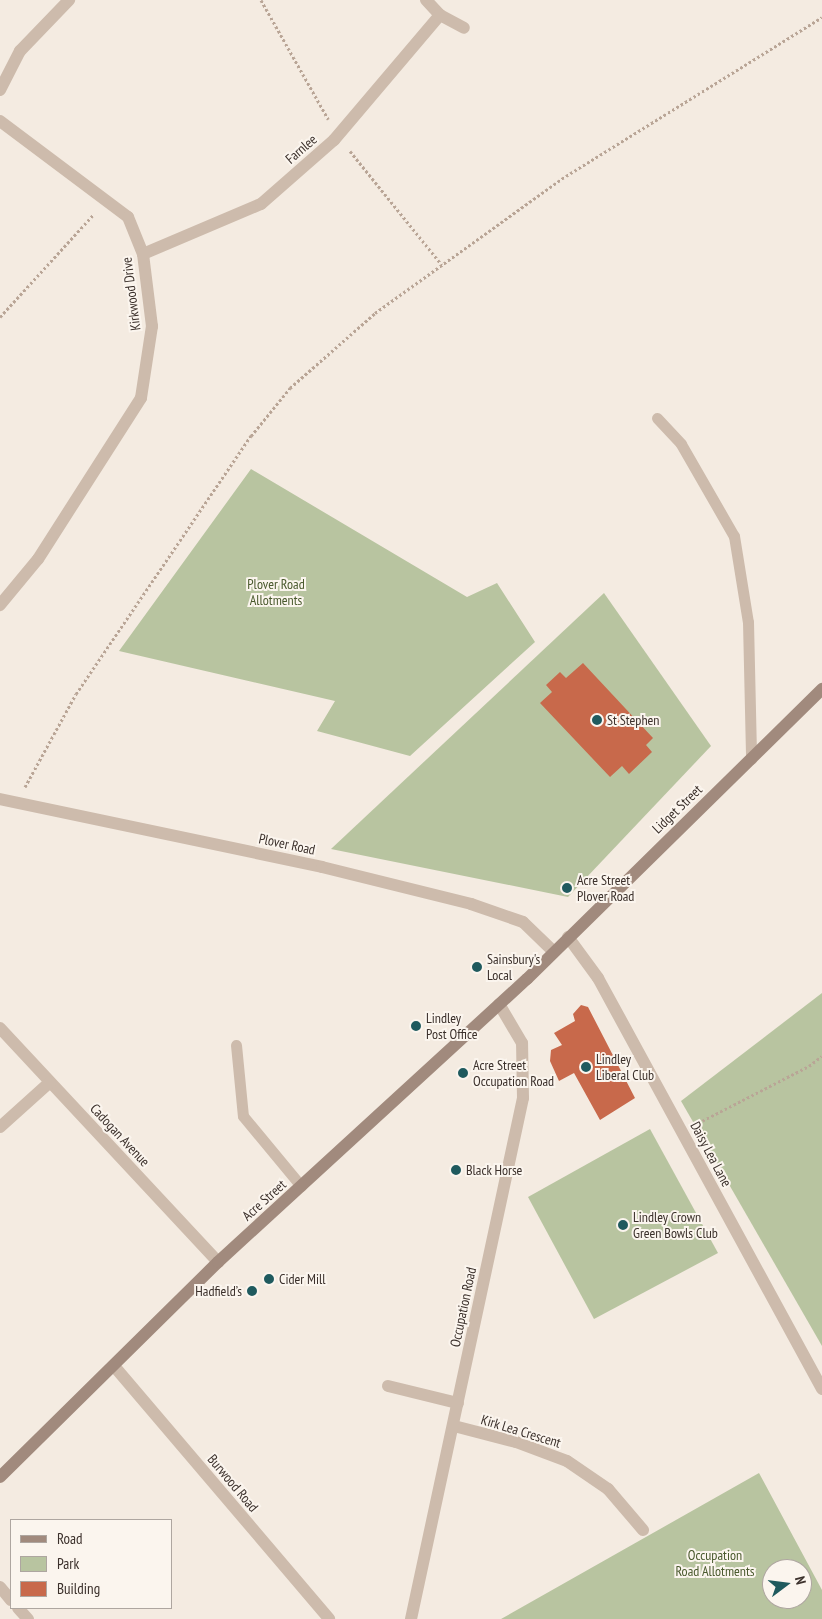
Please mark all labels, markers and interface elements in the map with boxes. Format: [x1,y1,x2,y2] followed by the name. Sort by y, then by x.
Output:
[282,131,320,167] street label: Farnlee
[118,256,144,332] street label: Kirkwood Drive
[247,576,305,608] park label: Plover Road Allotments
[607,712,659,728] place label: St Stephen
[591,714,603,726] marker: St Stephen
[649,781,705,837] street label: Lidget Street
[257,830,317,858] street label: Plover Road
[577,872,634,904] place label: Acre Street Plover Road
[561,882,573,894] marker: Acre Street Plover Road
[487,951,540,984] place label: Sainsbury's Local
[471,961,483,973] marker: Sainsbury's Local
[426,1010,477,1042] place label: Lindley Post Office
[410,1020,422,1032] marker: Lindley Post Office
[596,1051,654,1084] place label: Lindley Liberal Club
[473,1057,554,1090] place label: Acre Street Occupation Road
[580,1061,592,1073] marker: Lindley Liberal Club
[457,1067,469,1079] marker: Acre Street Occupation Road
[87,1100,153,1170] street label: Cadogan Avenue
[687,1118,735,1190] street label: Daisy Lea Lane
[466,1162,523,1178] place label: Black Horse
[450,1164,462,1176] marker: Black Horse
[239,1176,289,1224] street label: Acre Street
[633,1209,718,1242] place label: Lindley Crown Green Bowls Club
[617,1219,629,1231] marker: Lindley Crown Green Bowls Club
[446,1266,480,1348] street label: Occupation Road
[279,1271,326,1287] place label: Cider Mill
[263,1273,275,1285] marker: Cider Mill
[195,1283,242,1299] place label: Hadfield’s
[246,1285,258,1297] marker: Hadfield’s
[479,1411,563,1451] street label: Kirk Lea Crescent
[204,1451,262,1515] street label: Burwood Road
[10,1519,172,1609] legend
[57,1529,83,1548] text: Road
[675,1547,755,1580] park label: Occupation Road Allotments
[57,1554,79,1573] text: Park
[762,1559,812,1609] north arrow
[791,1574,810,1586] text: N
[57,1579,100,1598] text: Building

